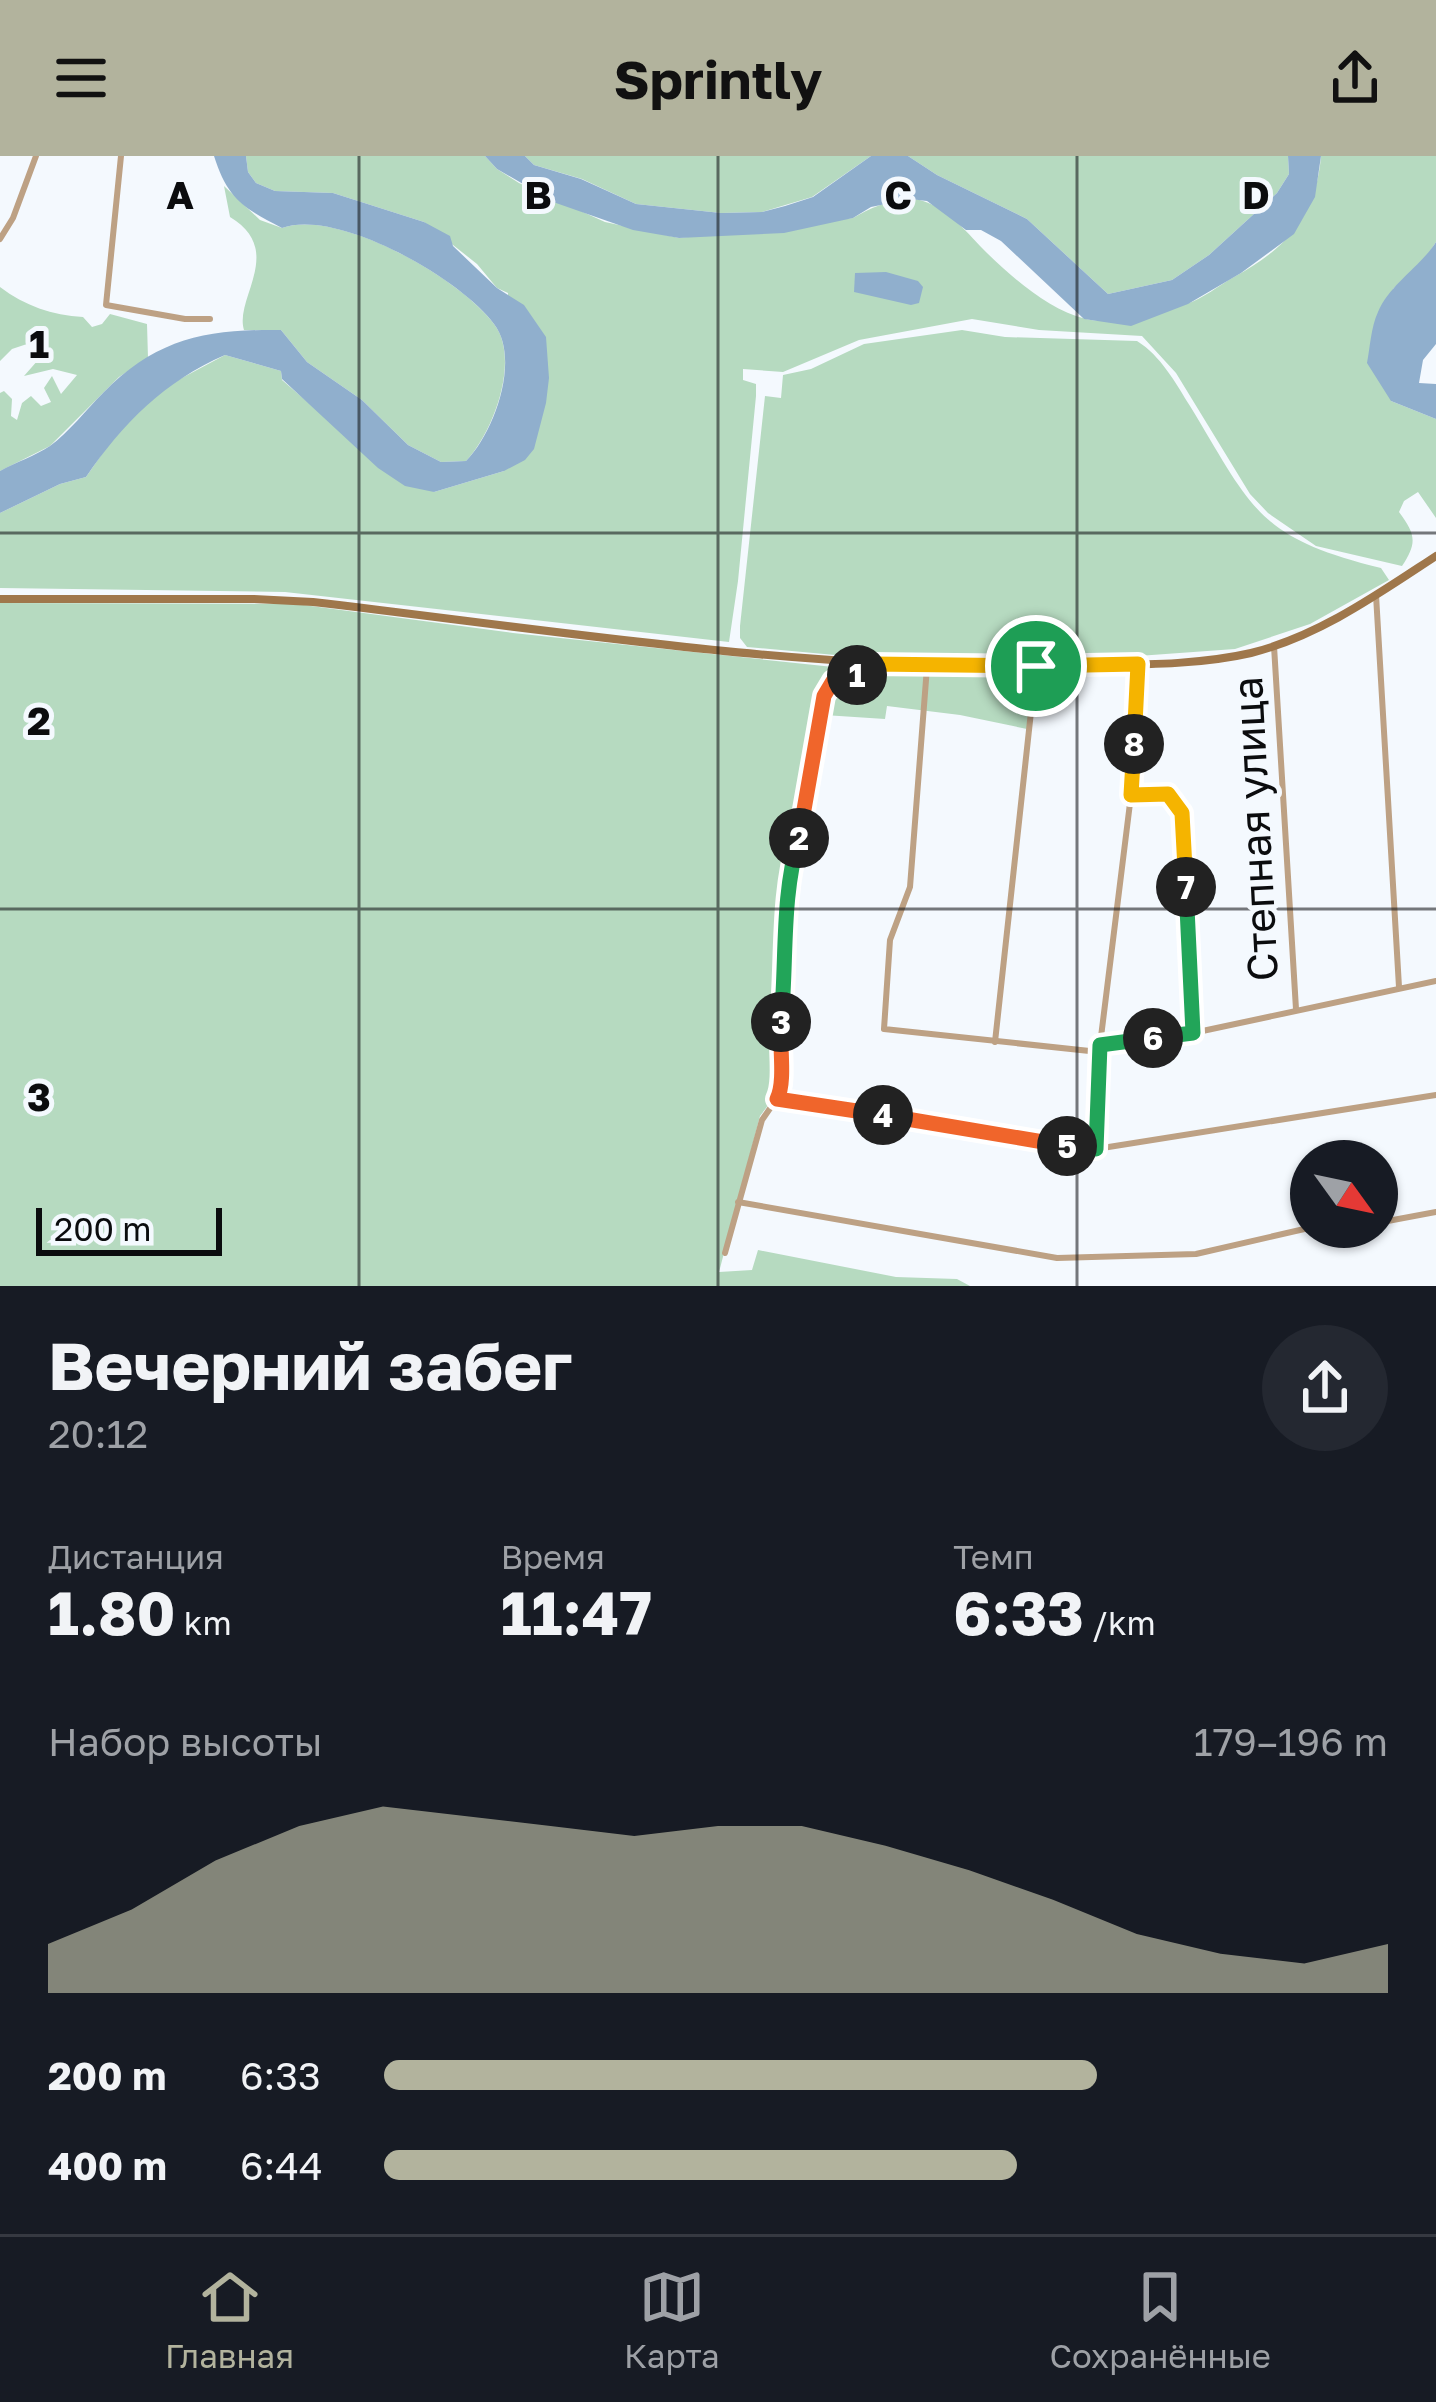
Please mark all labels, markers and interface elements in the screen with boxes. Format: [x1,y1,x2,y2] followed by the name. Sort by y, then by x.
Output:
[48,45,114,111] icon: menu
[1322,45,1388,111] icon: share
[614,46,822,111] text: Sprintly
[166,171,194,218] text: A
[524,171,552,218] text: B
[884,171,912,218] text: C
[1242,171,1270,218] text: D
[29,320,49,367] text: 1
[985,615,1087,717] pin
[1003,633,1069,699] icon: arrive
[827,645,887,705] pin: 1
[849,655,866,694] text: 1
[1221,675,1287,983] street label: Степная улица
[27,697,51,744] text: 2
[1104,714,1164,774] pin: 8
[1123,724,1145,763] text: 8
[769,808,829,868] pin: 2
[789,818,809,857] text: 2
[1156,857,1216,917] pin: 7
[1177,867,1195,906] text: 7
[751,992,811,1052] pin: 3
[771,1002,791,1041] text: 3
[1123,1008,1183,1068] pin: 6
[1143,1018,1163,1057] text: 6
[27,1073,51,1120] text: 3
[853,1085,913,1145] pin: 4
[873,1095,893,1134] text: 4
[1037,1116,1097,1176] pin: 5
[1057,1126,1077,1165] text: 5
[1290,1140,1398,1248] north arrow
[1290,1140,1398,1248] map controls
[36,1202,222,1255] scale bar
[54,1209,152,1248] text: 200 m
[48,1325,573,1405] text: Вечерний забег
[1262,1325,1388,1451] button: share
[48,1410,148,1457] text: 20:12
[48,1537,224,1576] text: Дистанция
[501,1537,605,1576] text: Время
[953,1537,1034,1576] text: Темп
[48,1576,176,1648] text: 1.80
[501,1576,652,1648] text: 11:47
[953,1576,1084,1648] text: 6:33
[176,1603,232,1642] text: km
[1084,1603,1156,1642] text: /km
[48,1718,322,1765] text: Набор высоты
[1194,1718,1388,1765] text: 179–196 m
[48,2052,166,2099] text: 200 m
[240,2052,321,2099] text: 6:33
[48,2142,167,2189] text: 400 m
[240,2142,323,2189] text: 6:44
[165,2264,294,2375] tab: Главная
[624,2264,720,2375] tab: Карта
[1050,2264,1271,2375] tab: Сохранённые

